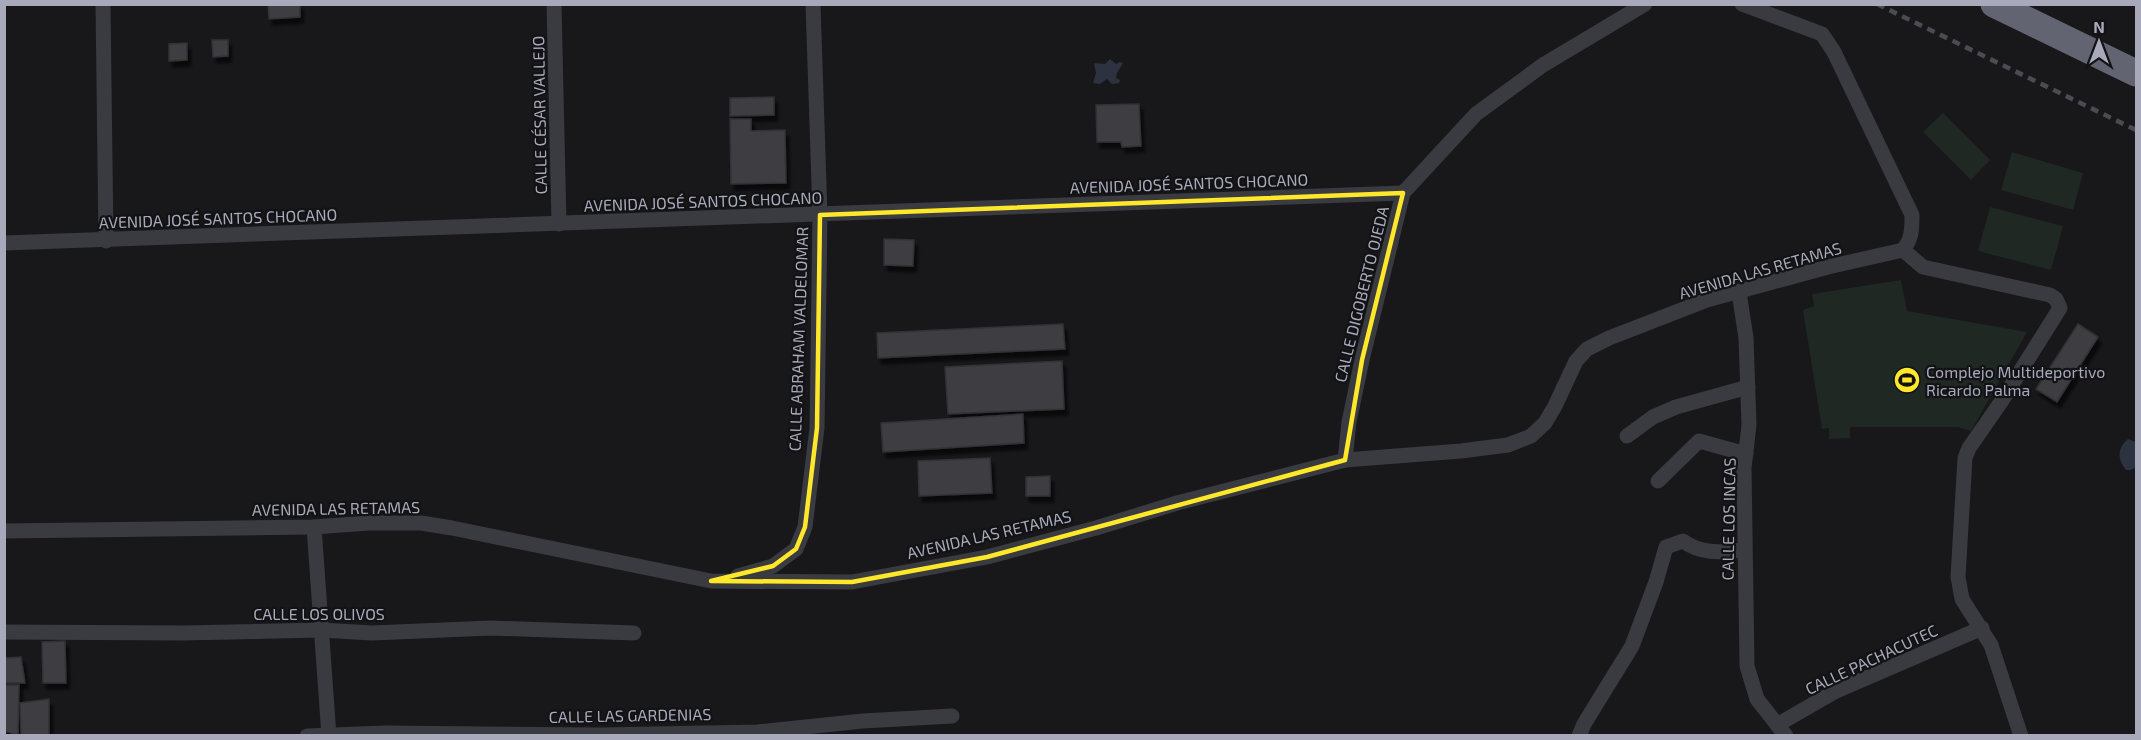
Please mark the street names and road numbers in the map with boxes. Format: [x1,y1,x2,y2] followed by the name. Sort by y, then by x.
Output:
[528,35,550,195] street label: CALLE CÉSAR VALLEJO
[1069,169,1309,197] street label: AVENIDA JOSÉ SANTOS CHOCANO
[583,187,823,215] street label: AVENIDA JOSÉ SANTOS CHOCANO
[98,204,338,232] street label: AVENIDA JOSÉ SANTOS CHOCANO
[1330,204,1392,384] street label: CALLE DIGOBERTO OJEDA
[785,226,811,452] street label: CALLE ABRAHAM VALDELOMAR
[1677,238,1843,302] street label: AVENIDA LAS RETAMAS
[1717,457,1739,581] street label: CALLE LOS INCAS
[252,497,420,519] street label: AVENIDA LAS RETAMAS
[905,506,1073,562] street label: AVENIDA LAS RETAMAS
[253,604,385,623] street label: CALLE LOS OLIVOS
[1802,620,1940,698] street label: CALLE PACHACUTEC
[549,704,711,726] street label: CALLE LAS GARDENIAS

